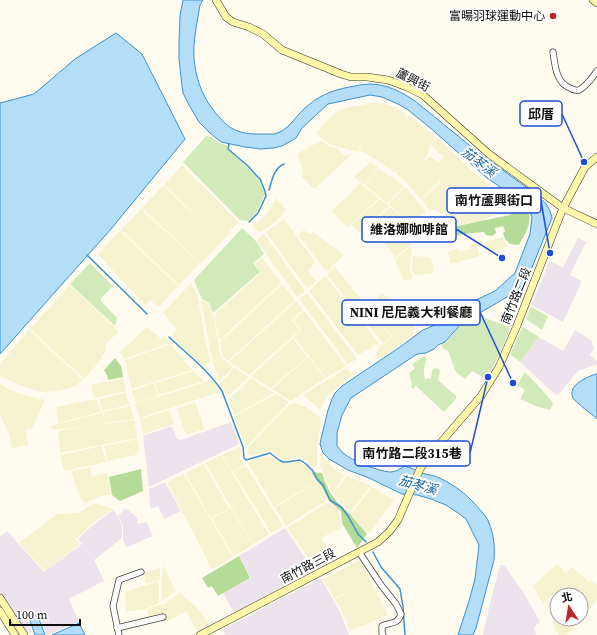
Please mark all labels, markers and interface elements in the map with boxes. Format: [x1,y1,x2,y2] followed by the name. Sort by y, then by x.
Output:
[449,8,545,24] place label: 富暘羽球運動中心
[548,11,558,21] marker: 富暘羽球運動中心
[393,65,433,95] street label: 蘆興街
[520,101,562,126] callout: 邱厝
[528,106,554,123] text: 邱厝
[458,143,501,182] water label: 茄苳溪
[447,188,541,213] callout: 南竹蘆興街口
[455,192,533,209] text: 南竹蘆興街口
[362,217,456,242] callout: 維洛娜咖啡館
[370,221,448,238] text: 維洛娜咖啡館
[497,265,535,327] street label: 南竹路二段
[342,300,480,325] callout: NINI 尼尼義大利餐廳
[350,304,472,321] text: NINI 尼尼義大利餐廳
[355,441,470,466] callout: 南竹路二段315巷
[362,445,463,462] text: 南竹路二段315巷
[397,471,441,499] water label: 茄苳溪
[278,545,338,587] street label: 南竹路三段
[549,587,589,627] north arrow
[560,589,574,606] text: 北
[10,601,80,627] scale bar
[16,607,48,623] text: 100 m

